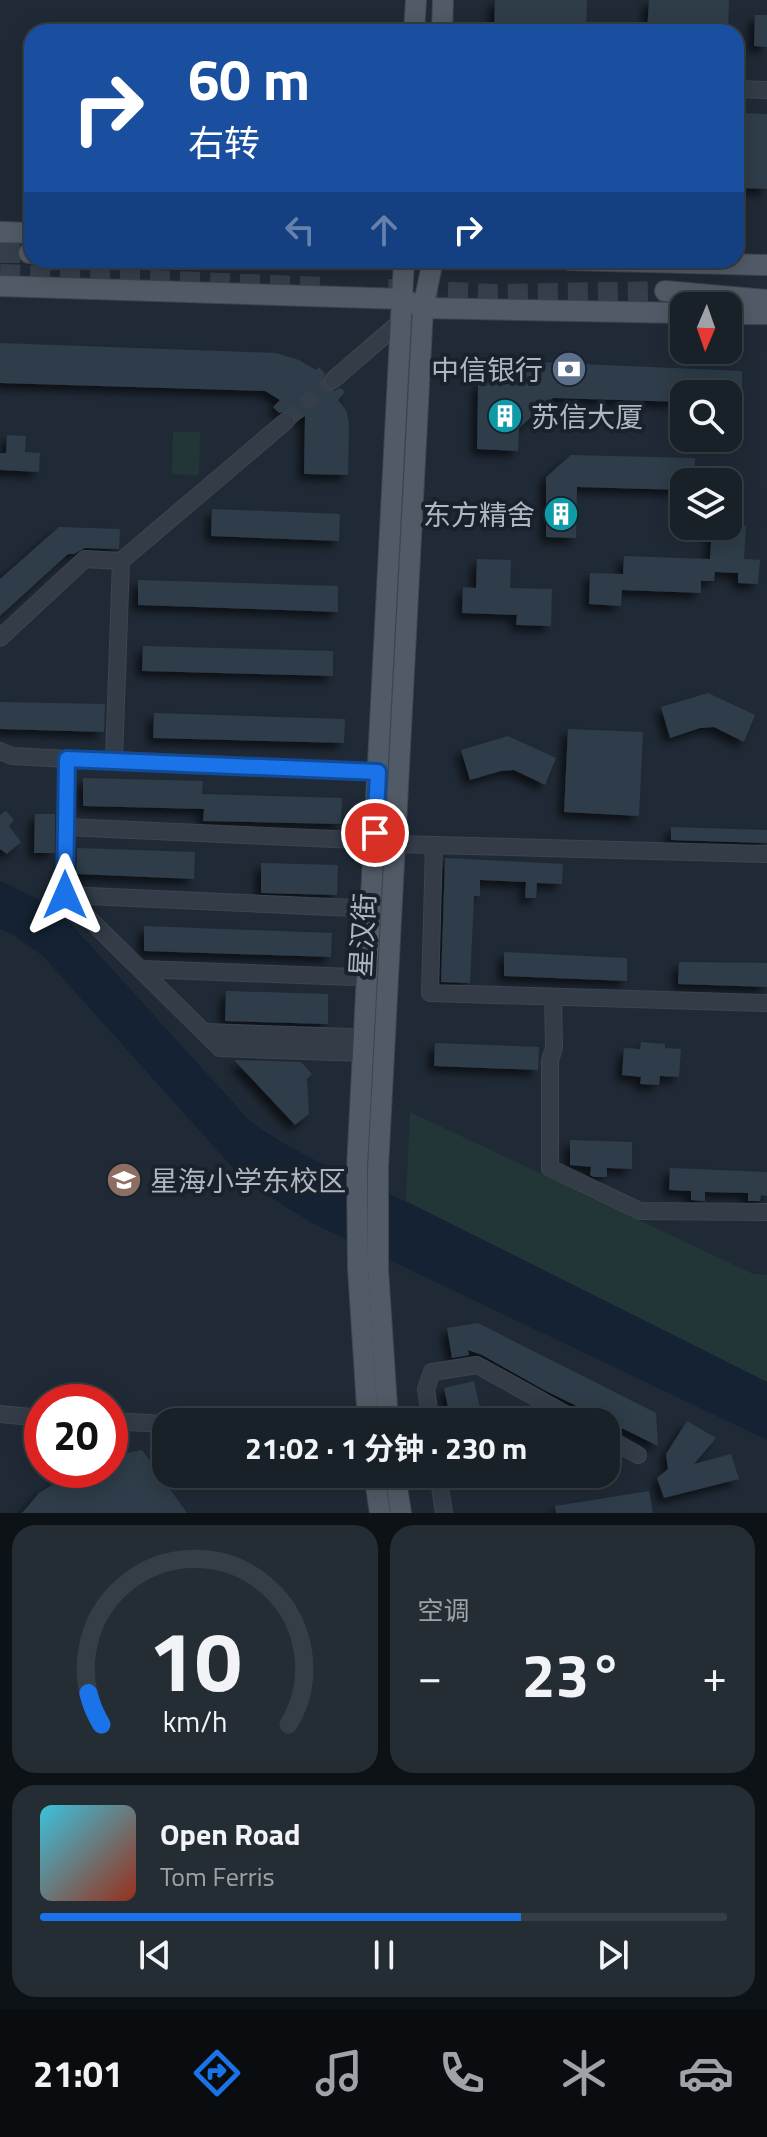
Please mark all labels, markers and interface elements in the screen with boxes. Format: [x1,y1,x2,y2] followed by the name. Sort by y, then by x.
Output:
[188,37,310,122] text: 60 m
[56,56,160,160] icon: right
[188,115,260,170] text: 右转
[278,208,322,252] icon: left
[362,208,406,252] icon: ahead
[446,208,490,252] icon: right
[670,292,742,364] north arrow
[670,292,742,540] map controls
[431,348,543,391] place label: 中信银行
[550,350,588,388] bank icon: 中信银行
[670,380,742,452] button: search
[531,395,643,438] place label: 苏信大厦
[486,397,524,435] building icon: 苏信大厦
[670,468,742,540] button: layers
[423,493,535,536] place label: 东方精舍
[542,495,580,533] building icon: 东方精舍
[341,799,409,867] pin
[353,811,397,855] icon: arrive
[23,853,107,937] position arrow
[338,892,386,978] street label: 星汉街
[150,1159,346,1202] place label: 星海小学东校区
[105,1161,143,1199] school or university icon: 星海小学东校区
[24,1384,128,1488] speed limit sign: 20
[245,1425,527,1471] text: 21:02 · 1 分钟 · 230 m
[418,1591,470,1630] text: 空调
[148,1597,241,1723] text: 10
[522,1629,623,1720] text: 23°
[418,1642,442,1709] text: −
[702,1642,727,1709] text: +
[162,1700,227,1743] text: km/h
[160,1811,301,1857] text: Open Road
[160,1857,275,1896] text: Tom Ferris
[133,1933,177,1977] icon: previous
[362,1933,406,1977] icon: pause
[591,1933,635,1977] icon: next
[189,2045,245,2101] icon: directions
[311,2045,367,2101] icon: music
[434,2045,490,2101] icon: phone
[556,2045,612,2101] icon: climate
[678,2045,734,2101] icon: car
[33,2046,123,2101] text: 21:01

